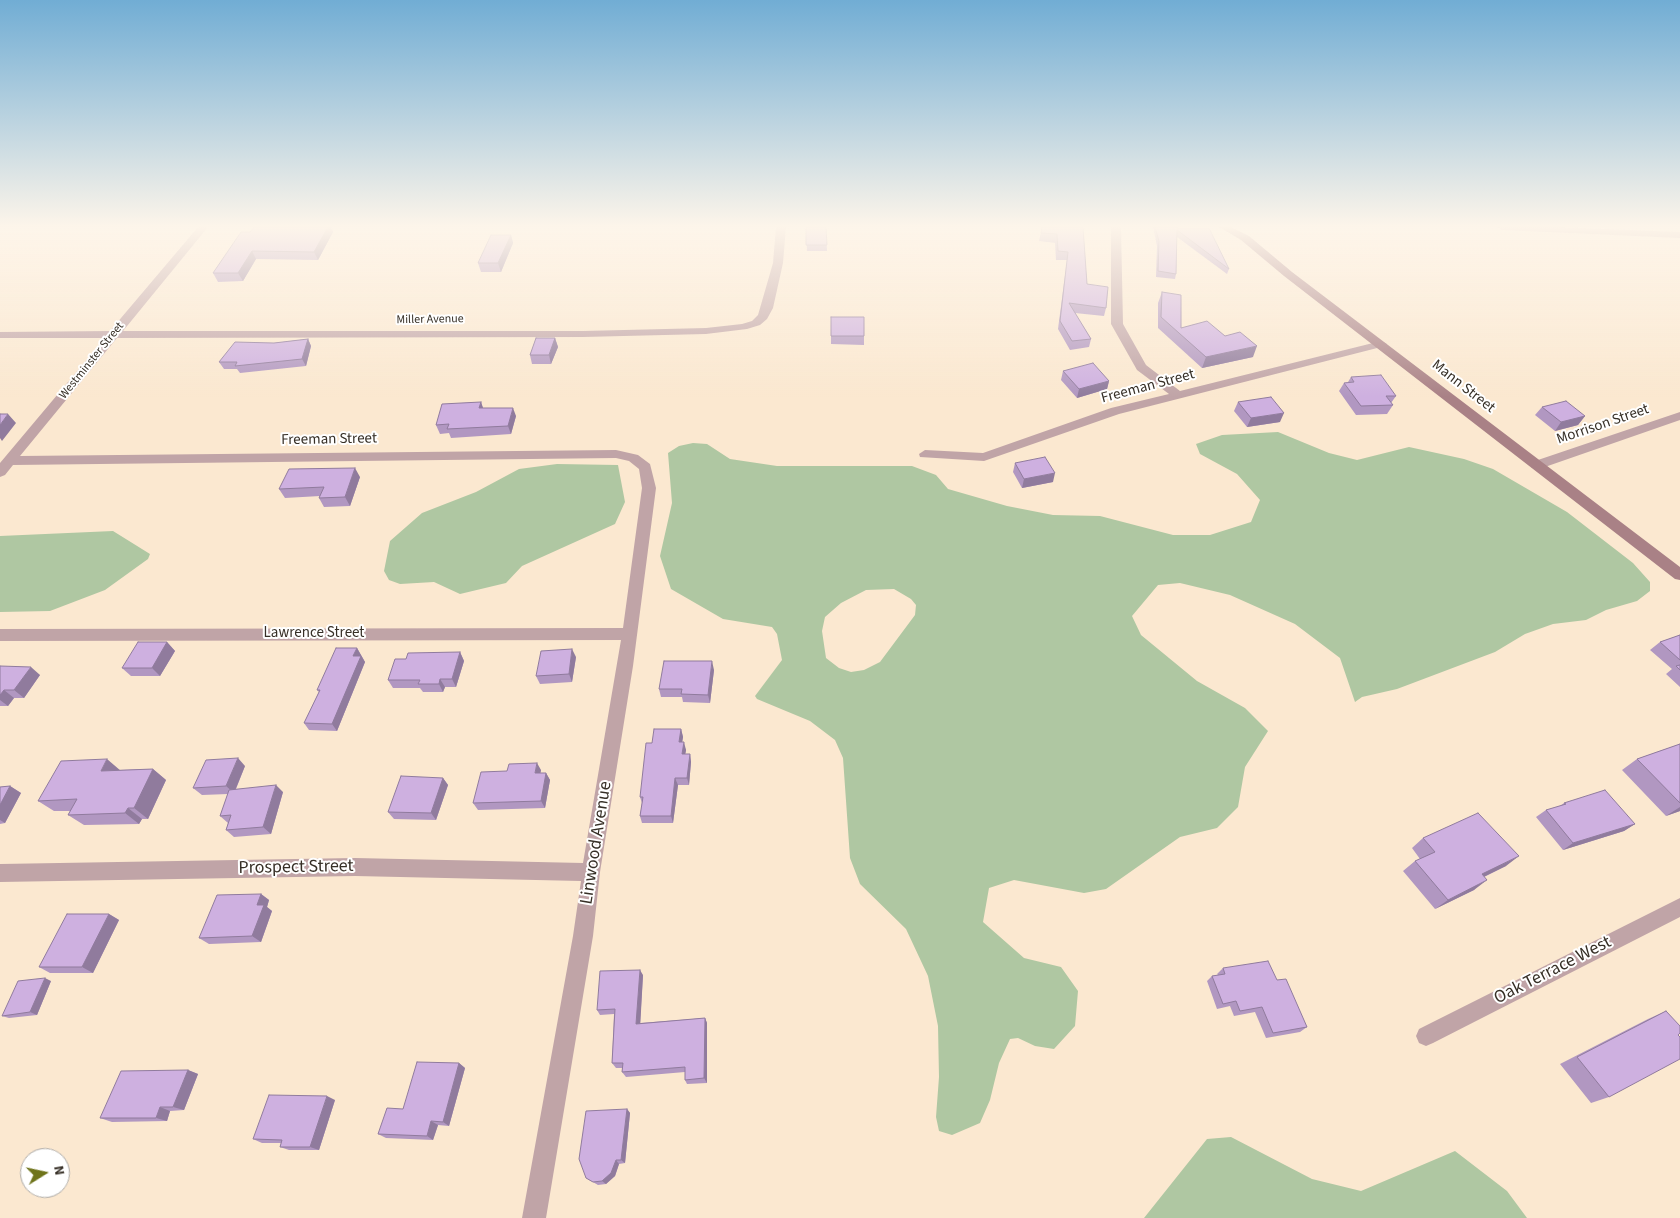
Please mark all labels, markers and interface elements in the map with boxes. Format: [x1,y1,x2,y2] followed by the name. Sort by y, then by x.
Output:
[396,312,464,328] street label: Miller Avenue
[57,320,127,402] street label: Westminster Street
[1428,357,1498,417] street label: Mann Street
[1099,366,1197,408] street label: Freeman Street
[1555,401,1651,449] street label: Morrison Street
[281,430,377,450] street label: Freeman Street
[264,625,364,643] street label: Lawrence Street
[577,780,617,906] street label: Linwood Avenue
[238,856,354,880] street label: Prospect Street
[1491,932,1615,1010] street label: Oak Terrace West
[20,1148,70,1198] north arrow
[48,1164,69,1177] text: N

